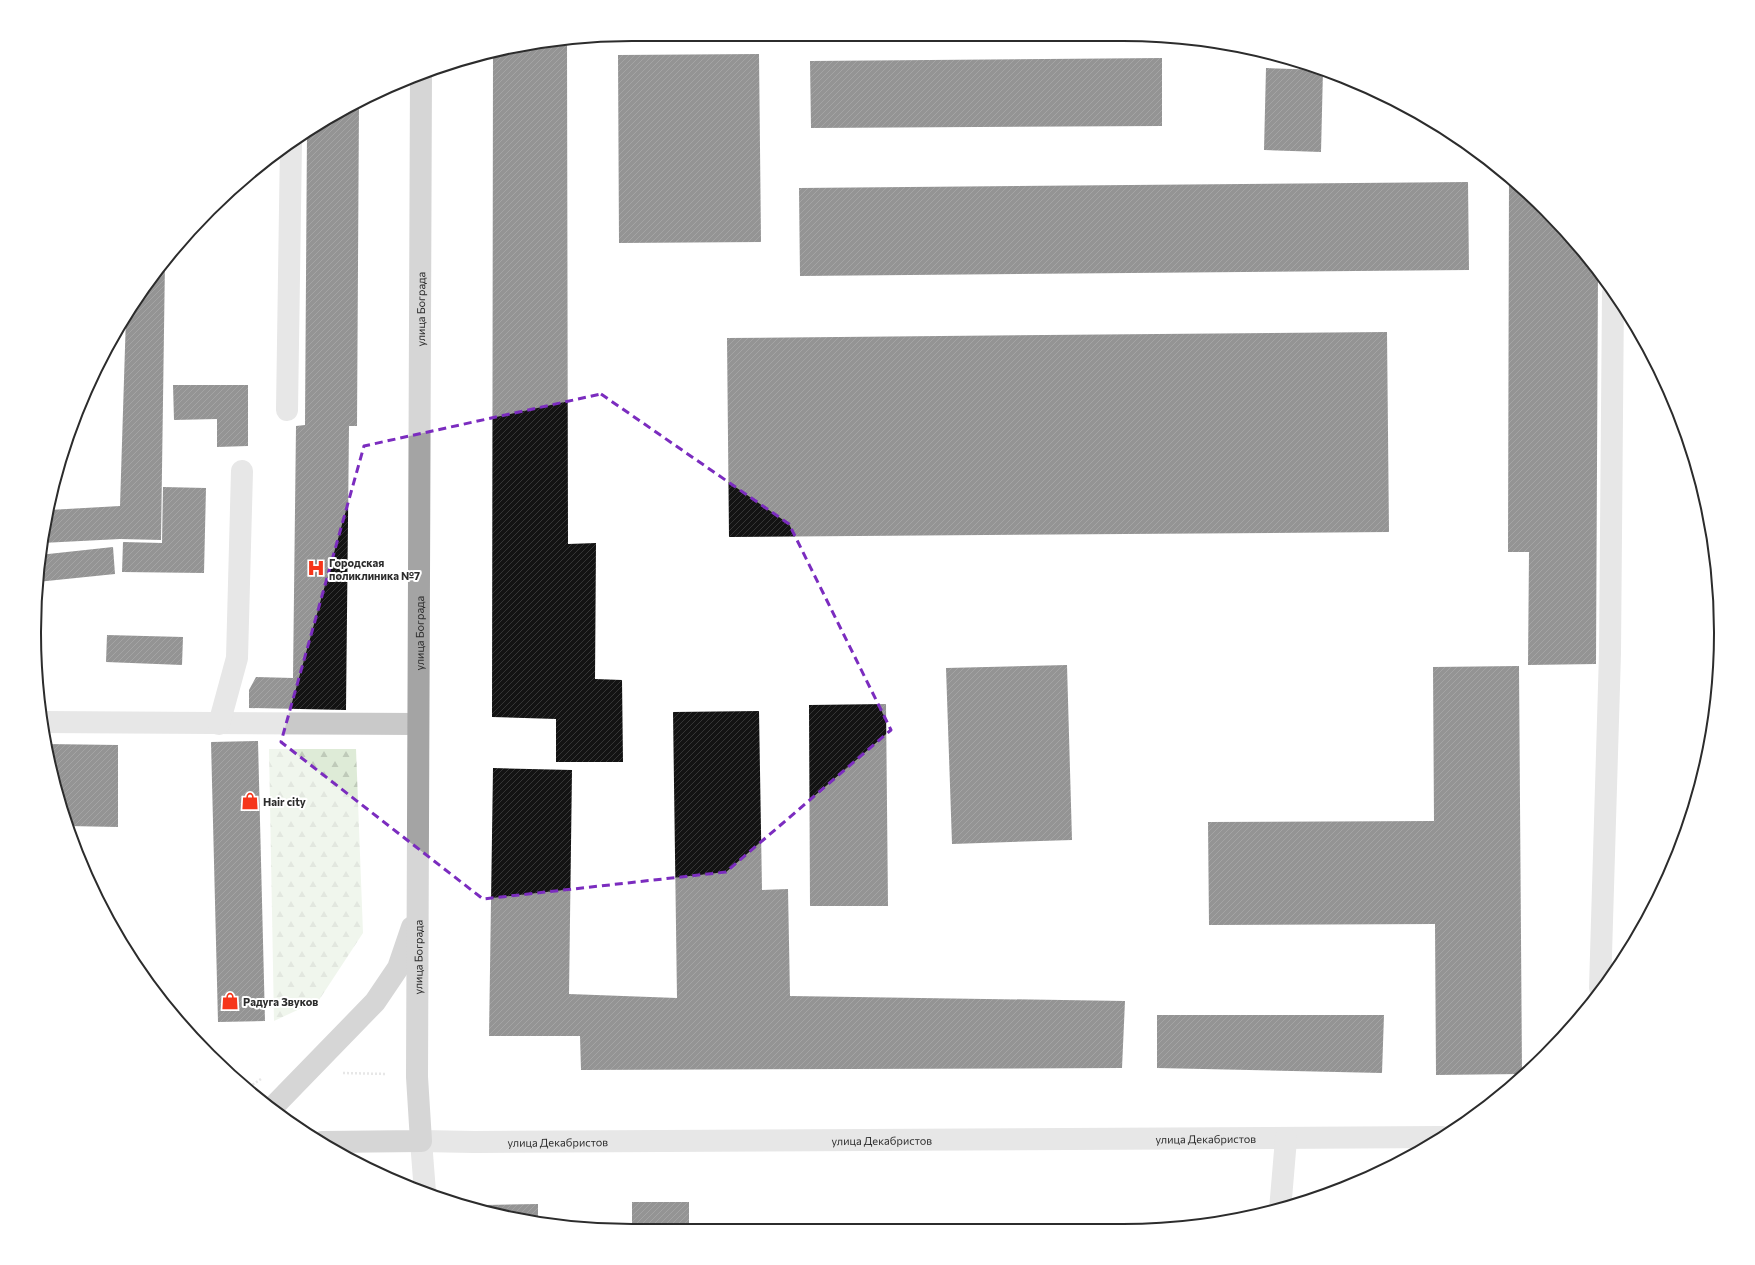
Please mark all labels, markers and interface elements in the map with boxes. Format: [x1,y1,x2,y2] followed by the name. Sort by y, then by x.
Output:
[413,272,427,347] street label: улица Бограда
[329,556,420,582] place label: Городская поликлиника №7
[306,558,326,578] hospital icon: Городская поликлиника №7
[412,596,425,671] street label: улица Бограда
[240,791,260,811] shop icon: Hair city
[263,795,306,808] place label: Hair city
[411,920,424,995] street label: улица Бограда
[220,991,240,1011] shop icon: Радуга Звуков
[243,995,318,1008] place label: Радуга Звуков
[1155,1131,1256,1145] street label: улица Декабристов
[831,1133,932,1147] street label: улица Декабристов
[507,1135,608,1148] street label: улица Декабристов

